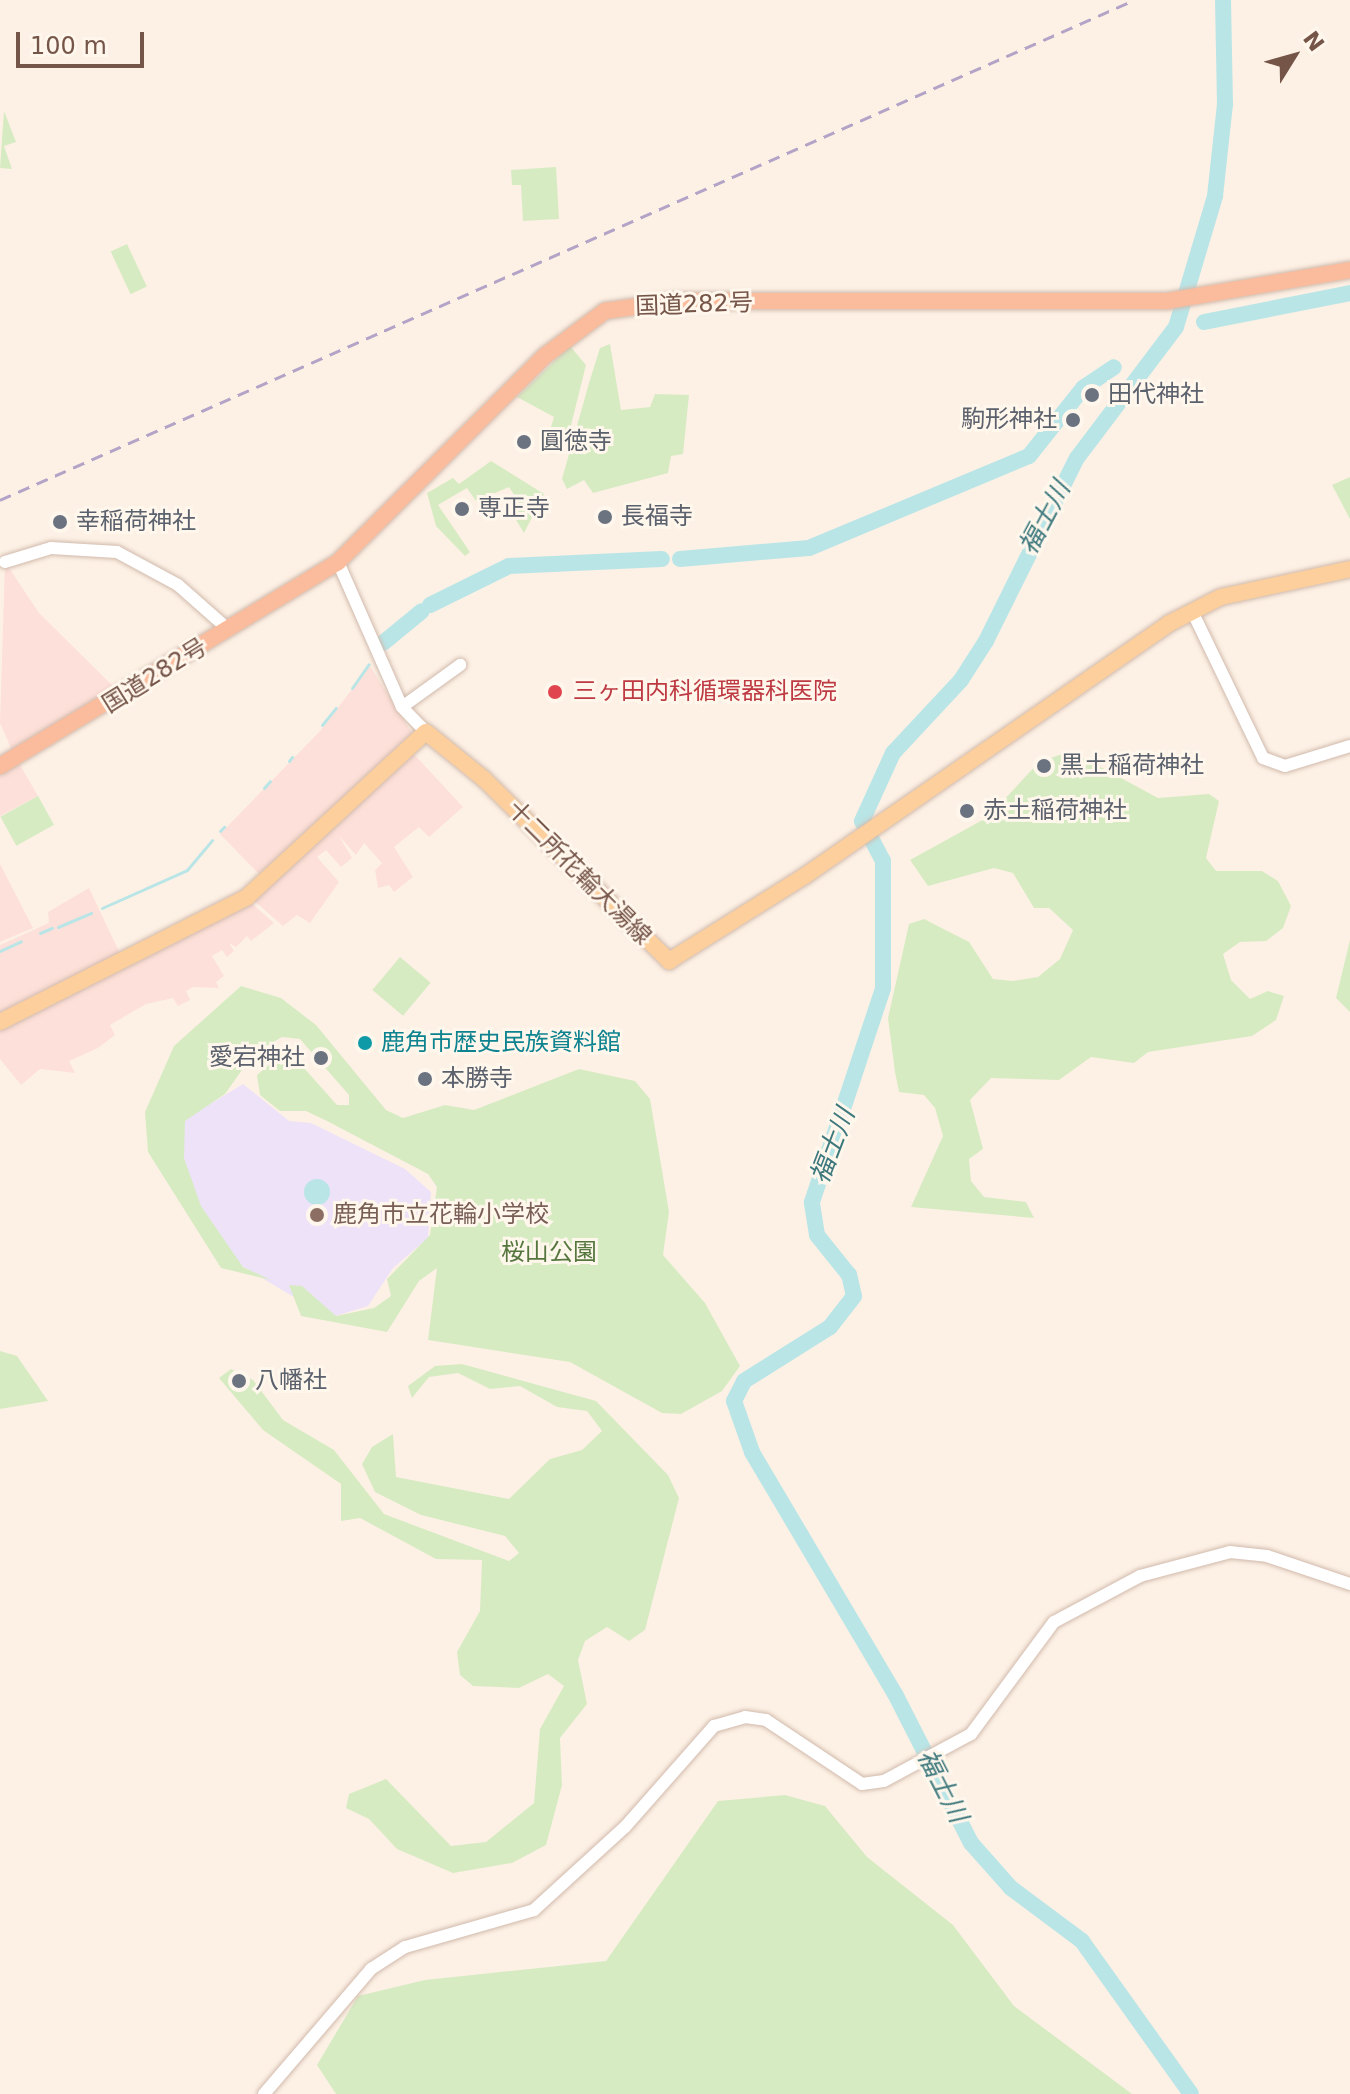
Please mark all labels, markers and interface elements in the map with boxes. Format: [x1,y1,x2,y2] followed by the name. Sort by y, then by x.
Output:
[20,16,148,66] scale bar
[1254,16,1334,96] north arrow
[1298,26,1329,56] text: N
[30,32,107,60] text: 100 m
[635,289,753,321] street label: 国道282号
[1108,381,1204,409] place label: 田代神社
[1083,386,1101,404] marker: 田代神社
[961,406,1057,434] place label: 駒形神社
[1064,411,1082,429] marker: 駒形神社
[540,428,612,456] place label: 圓徳寺
[515,433,533,451] marker: 圓徳寺
[1013,476,1077,560] water label: 福士川
[478,495,550,523] place label: 専正寺
[453,500,471,518] marker: 専正寺
[621,503,693,531] place label: 長福寺
[76,508,196,536] place label: 幸稲荷神社
[596,508,614,526] marker: 長福寺
[51,513,69,531] marker: 幸稲荷神社
[97,633,213,719] street label: 国道282号
[573,678,837,706] place label: 三ヶ田内科循環器科医院
[544,681,566,703] marker: 三ヶ田内科循環器科医院
[1060,752,1204,780] place label: 黒土稲荷神社
[1035,757,1053,775] marker: 黒土稲荷神社
[501,795,657,951] street label: 十二所花輪大湯線
[983,797,1127,825] place label: 赤土稲荷神社
[958,802,976,820] marker: 赤土稲荷神社
[381,1029,621,1057] place label: 鹿角市歴史民族資料館
[356,1034,374,1052] marker: 鹿角市歴史民族資料館
[209,1044,305,1072] place label: 愛宕神社
[312,1049,330,1067] marker: 愛宕神社
[441,1065,513,1093] place label: 本勝寺
[416,1070,434,1088] marker: 本勝寺
[804,1104,862,1188] water label: 福士川
[333,1201,549,1229] place label: 鹿角市立花輪小学校
[308,1206,326,1224] marker: 鹿角市立花輪小学校
[501,1239,597,1267] park label: 桜山公園
[255,1367,327,1395] place label: 八幡社
[230,1372,248,1390] marker: 八幡社
[910,1744,974,1828] water label: 福士川

